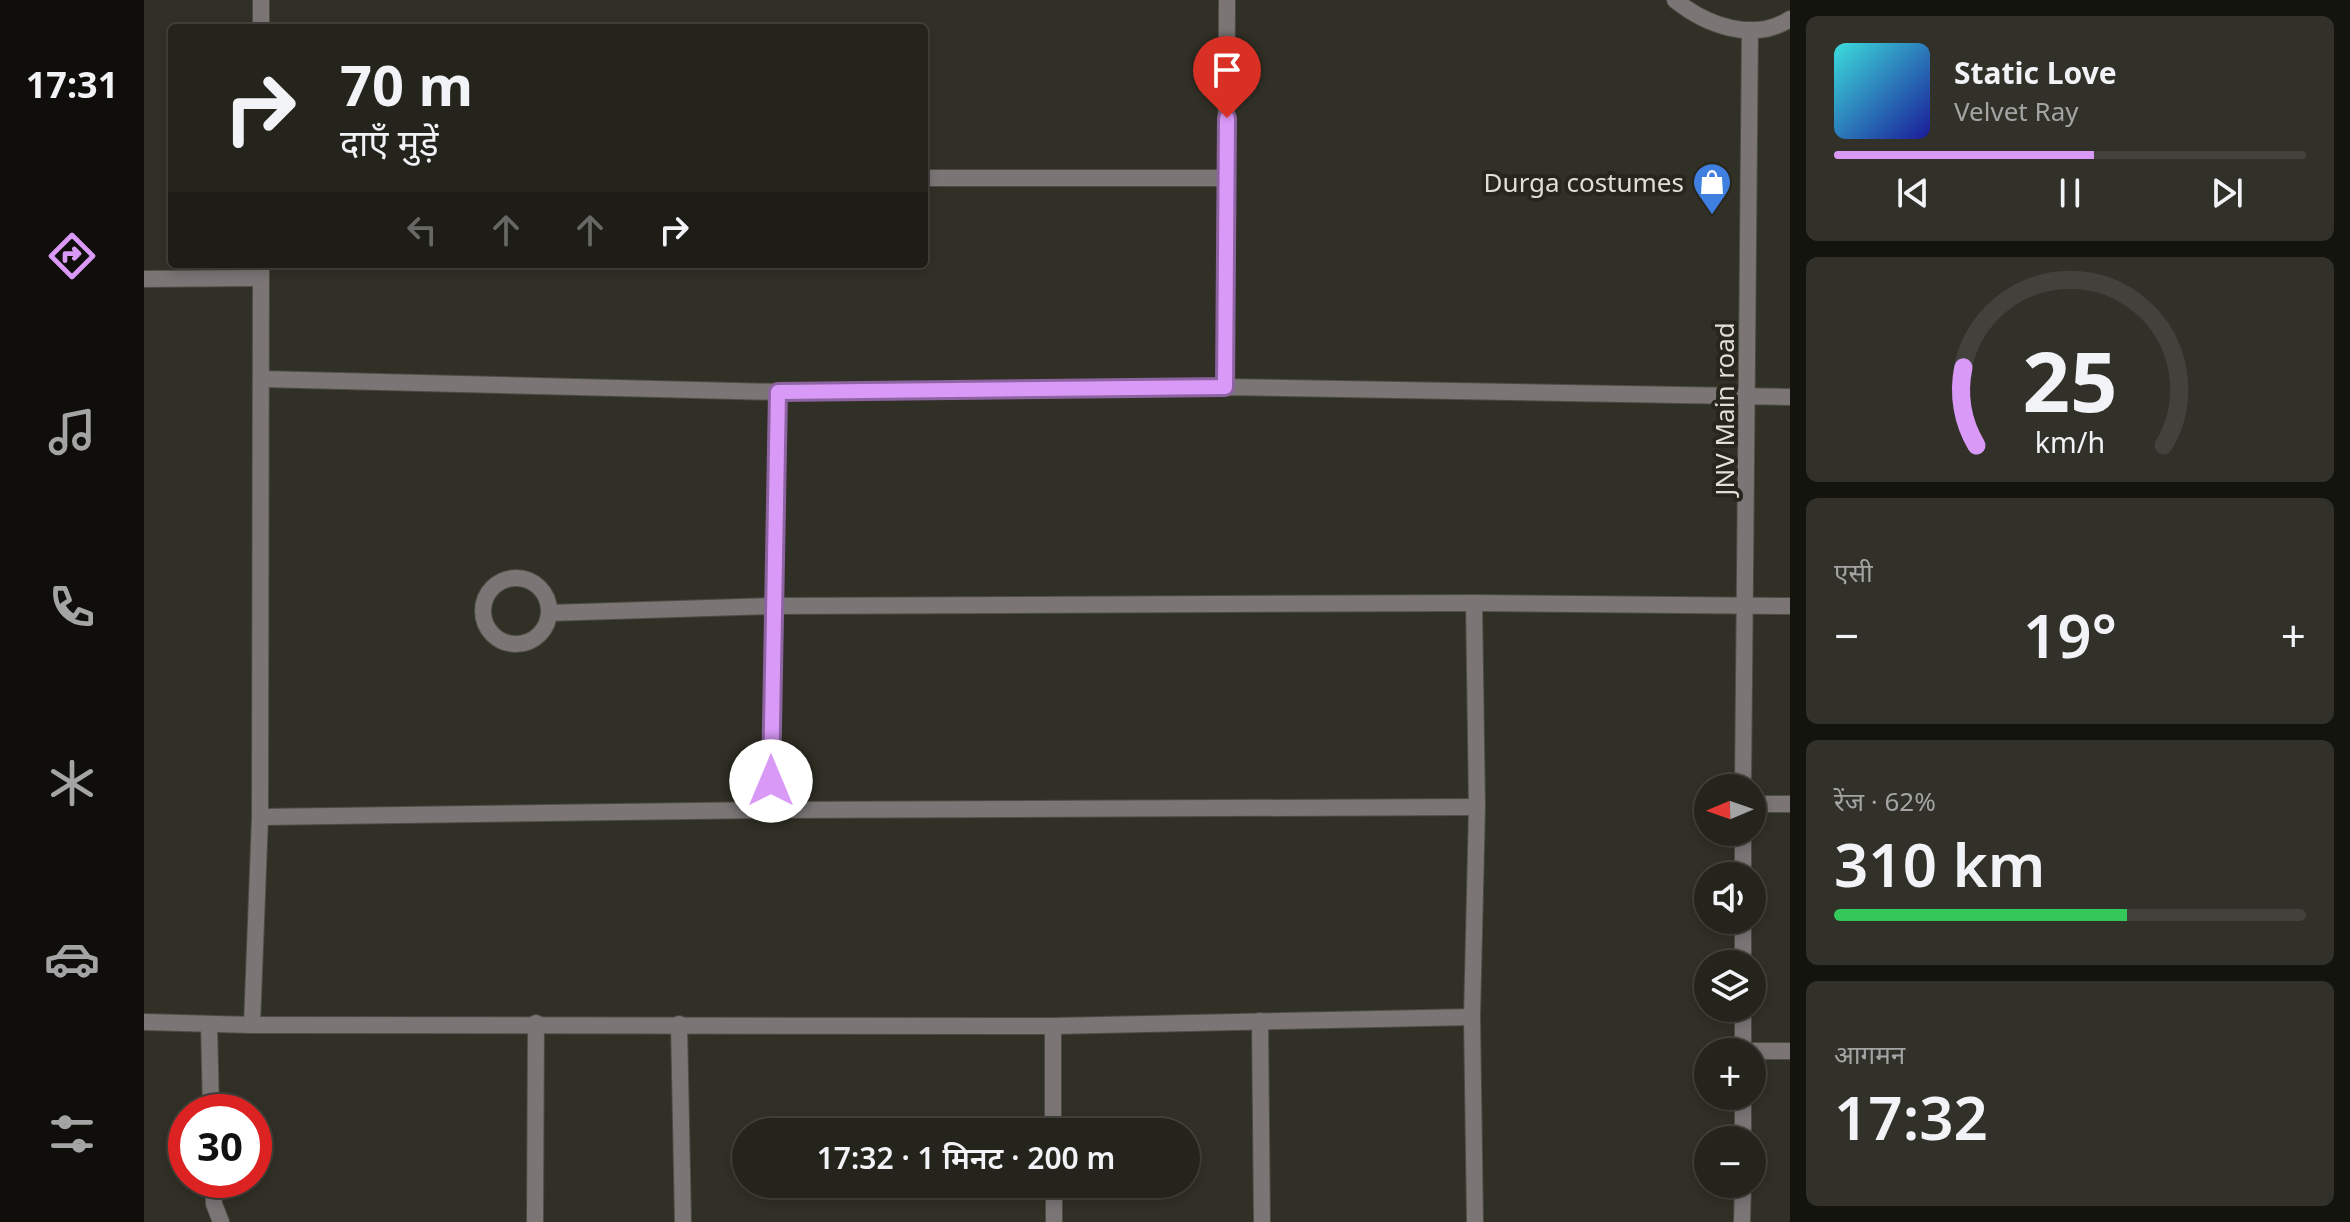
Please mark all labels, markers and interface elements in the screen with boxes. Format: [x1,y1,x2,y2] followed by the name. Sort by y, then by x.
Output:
[1193,36,1261,118] pin
[340,46,473,122] text: 70 m
[1205,48,1249,92] icon: arrive
[1954,52,2117,93] text: Static Love
[208,56,312,160] icon: right
[26,60,118,109] text: 17:31
[1954,93,2079,129] text: Velvet Ray
[340,118,439,167] text: दाएँ मुड़ें
[1691,161,1733,216] shop icon: Durga costumes
[1484,164,1684,200] place label: Durga costumes
[1891,171,1935,215] icon: previous
[2048,171,2092,215] icon: pause
[2205,171,2249,215] icon: next
[400,208,444,252] icon: left
[484,208,528,252] icon: ahead
[568,208,612,252] icon: ahead
[652,208,696,252] icon: right
[44,228,100,284] icon: directions
[1706,322,1742,499] street label: JNV Main road
[2022,322,2118,435] text: 25
[44,404,100,460] icon: music
[2035,422,2105,461] text: km/h
[1834,554,1873,590] text: एसी
[44,579,100,635] icon: phone
[2023,594,2117,676] text: 19°
[1834,605,1859,665] text: −
[2281,605,2306,665] text: +
[729,739,813,823] position arrow
[44,755,100,811] icon: climate
[1694,774,1766,846] north arrow
[1694,774,1766,1198] map controls
[1834,783,1936,819] text: रेंज · 62%
[1834,823,2045,905] text: 310 km
[1694,862,1766,934] button: sound
[44,931,100,987] icon: car
[1694,950,1766,1022] button: layers
[1834,1036,1905,1072] text: आगमन
[1694,1038,1766,1110] button: +
[1834,1076,1988,1158] text: 17:32
[168,1094,272,1198] speed limit sign: 30
[44,1106,100,1162] icon: filters
[1694,1126,1766,1198] button: −
[817,1137,1115,1178] text: 17:32 · 1 मिनट · 200 m

